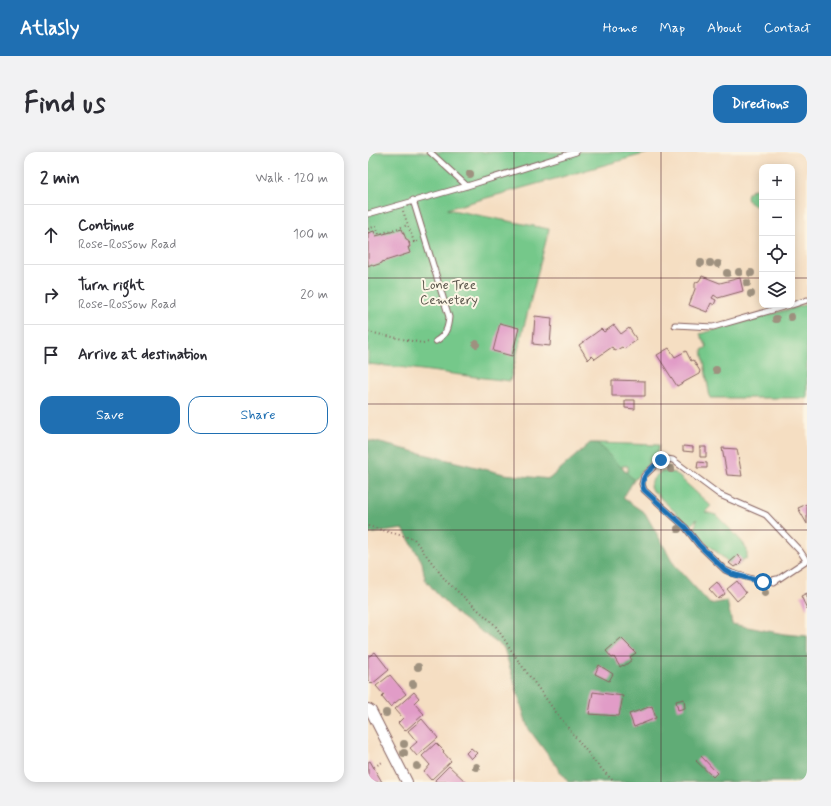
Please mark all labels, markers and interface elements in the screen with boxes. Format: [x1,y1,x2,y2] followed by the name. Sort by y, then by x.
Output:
[20,16,79,41] text: Atlasly
[603,19,637,37] text: Home
[659,19,685,37] text: Map
[707,19,742,37] text: About
[764,19,811,37] text: Contact
[713,85,807,123] button: Directions
[24,86,105,123] text: Find us
[759,164,795,308] map controls
[759,164,795,200] button: +
[40,167,80,189] text: 2 min
[256,170,328,187] text: Walk · 120 m
[759,200,795,236] button: −
[78,216,134,236] text: Continue
[40,224,62,246] icon: ahead
[293,226,328,243] text: 100 m
[78,236,176,253] text: Rose-Rossow Road
[759,236,795,272] button: locate
[759,272,795,308] button: layers
[78,276,145,296] text: Turn right
[420,277,478,309] park label: Lone Tree Cemetery
[40,284,62,306] icon: right
[300,286,328,303] text: 20 m
[78,296,176,313] text: Rose-Rossow Road
[40,344,62,366] icon: arrive
[78,345,207,365] text: Arrive at destination
[40,396,180,434] button: Save
[188,396,328,434] button: Share
[652,451,670,469] route end
[754,573,772,591] route start

